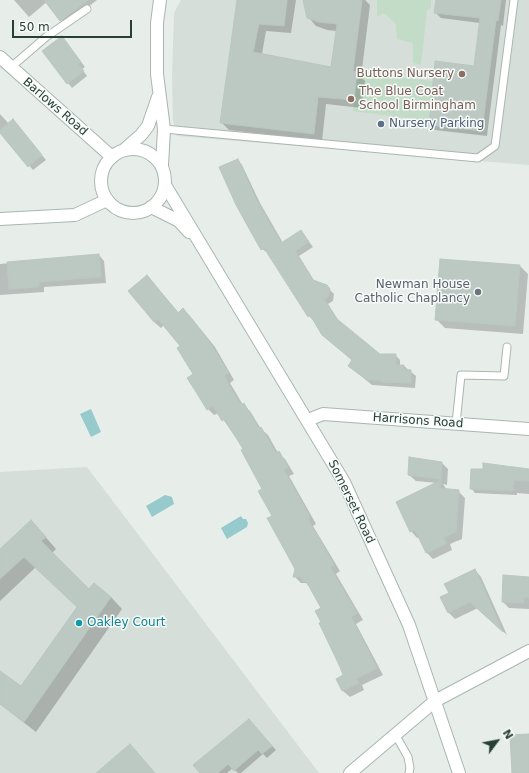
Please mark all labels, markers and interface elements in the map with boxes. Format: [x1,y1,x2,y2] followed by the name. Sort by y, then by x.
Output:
[14,12,134,38] scale bar
[19,20,50,34] text: 50 m
[357,67,454,81] place label: Buttons Nursery
[457,69,467,79] marker: Buttons Nursery
[20,75,90,139] street label: Barlows Road
[359,85,476,113] place label: The Blue Coat School Birmingham
[346,94,356,104] marker: The Blue Coat School Birmingham
[389,117,484,131] place label: Nursery Parking
[376,119,386,129] marker: Nursery Parking
[355,278,470,306] place label: Newman House Catholic Chaplancy
[473,287,483,297] marker: Newman House Catholic Chaplancy
[372,411,464,431] street label: Harrisons Road
[325,458,377,546] street label: Somerset Road
[87,616,165,630] place label: Oakley Court
[74,618,84,628] marker: Oakley Court
[477,721,517,761] north arrow
[500,727,516,742] text: N

